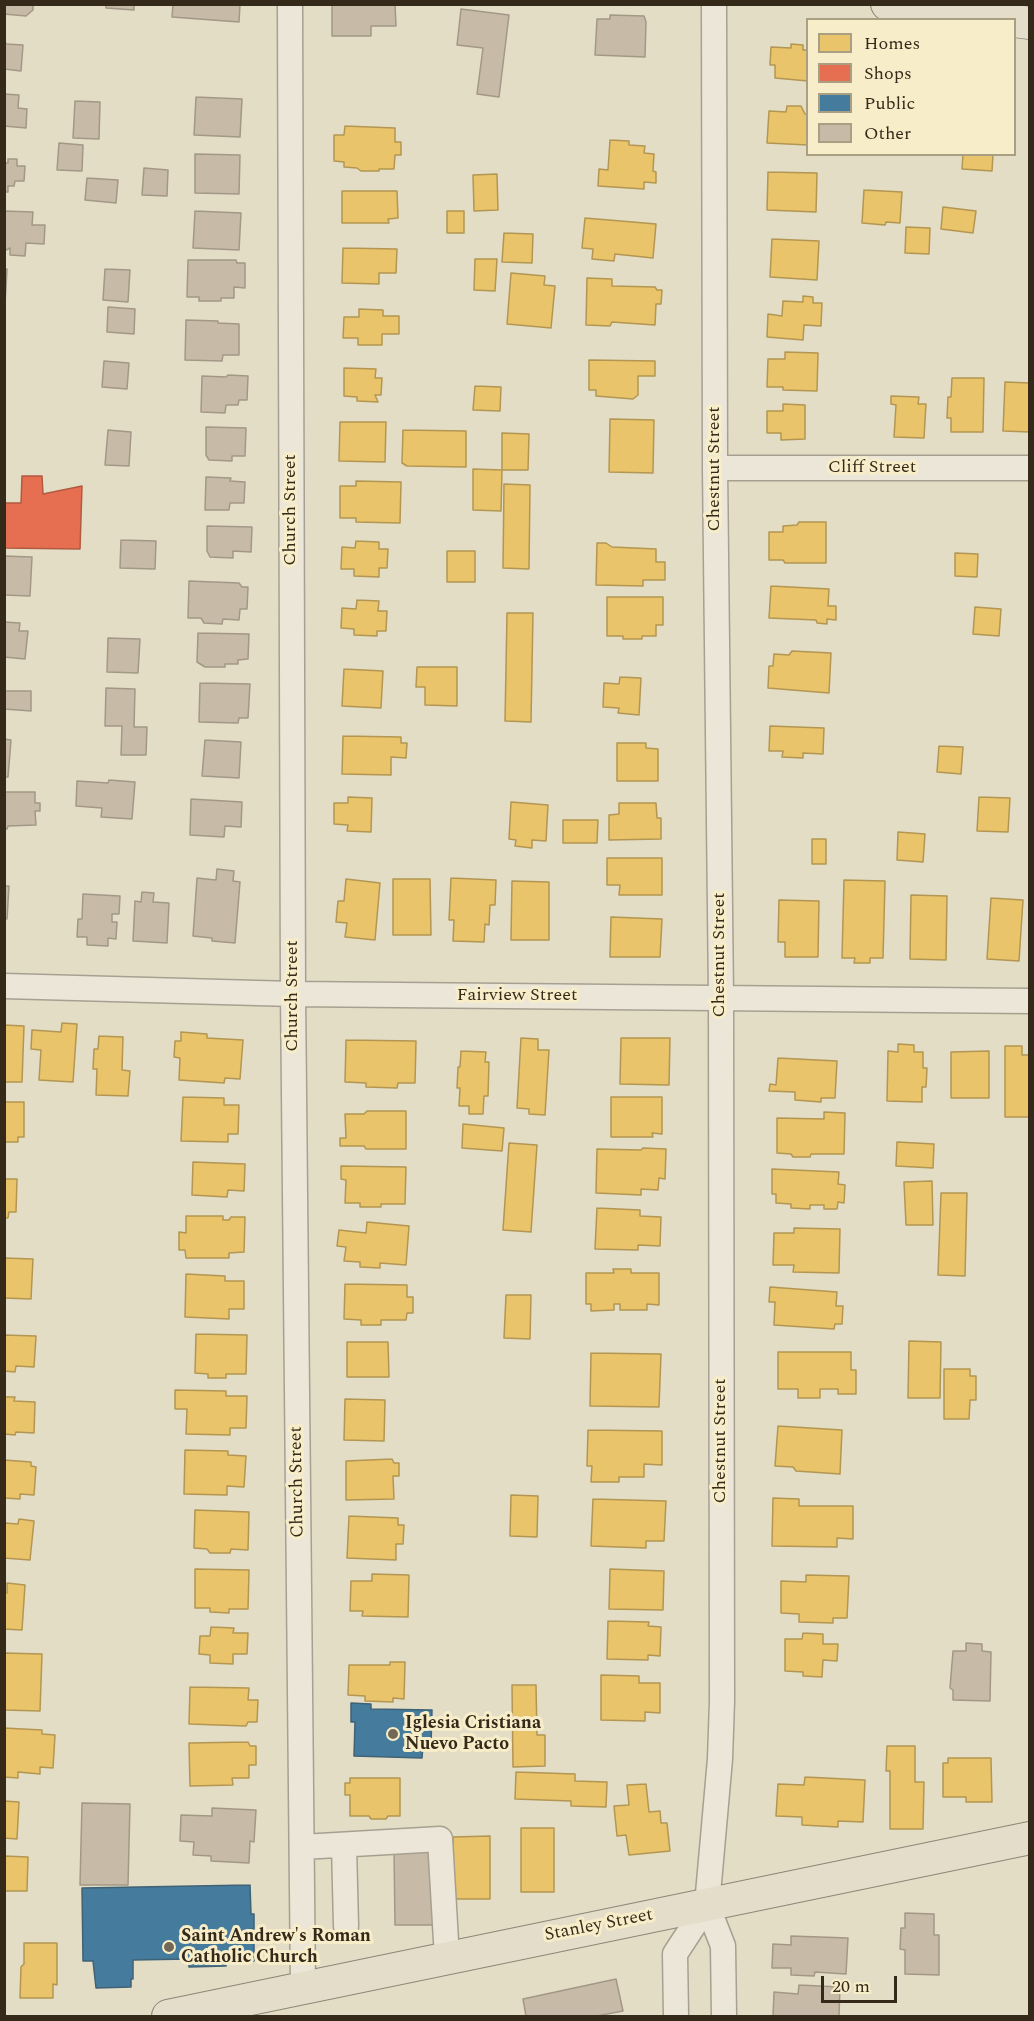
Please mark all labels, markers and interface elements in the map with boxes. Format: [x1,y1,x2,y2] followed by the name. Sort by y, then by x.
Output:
[806,18,1016,156] legend
[864,30,920,57] text: Homes
[864,60,912,87] text: Shops
[864,90,915,117] text: Public
[864,120,911,147] text: Other
[704,406,726,532] street label: Chestnut Street
[280,454,302,566] street label: Church Street
[828,457,916,479] street label: Cliff Street
[709,892,731,1018] street label: Chestnut Street
[282,940,304,1052] street label: Church Street
[457,985,577,1007] street label: Fairview Street
[710,1378,732,1504] street label: Chestnut Street
[286,1426,310,1538] street label: Church Street
[405,1713,541,1756] place label: Iglesia Cristiana Nuevo Pacto
[386,1727,400,1741] marker: Iglesia Cristiana Nuevo Pacto
[543,1905,655,1947] street label: Stanley Street
[181,1926,371,1968] place label: Saint Andrew's Roman Catholic Church
[162,1940,176,1954] marker: Saint Andrew's Roman Catholic Church
[824,1964,900,2002] scale bar
[832,1973,870,2000] text: 20 m

